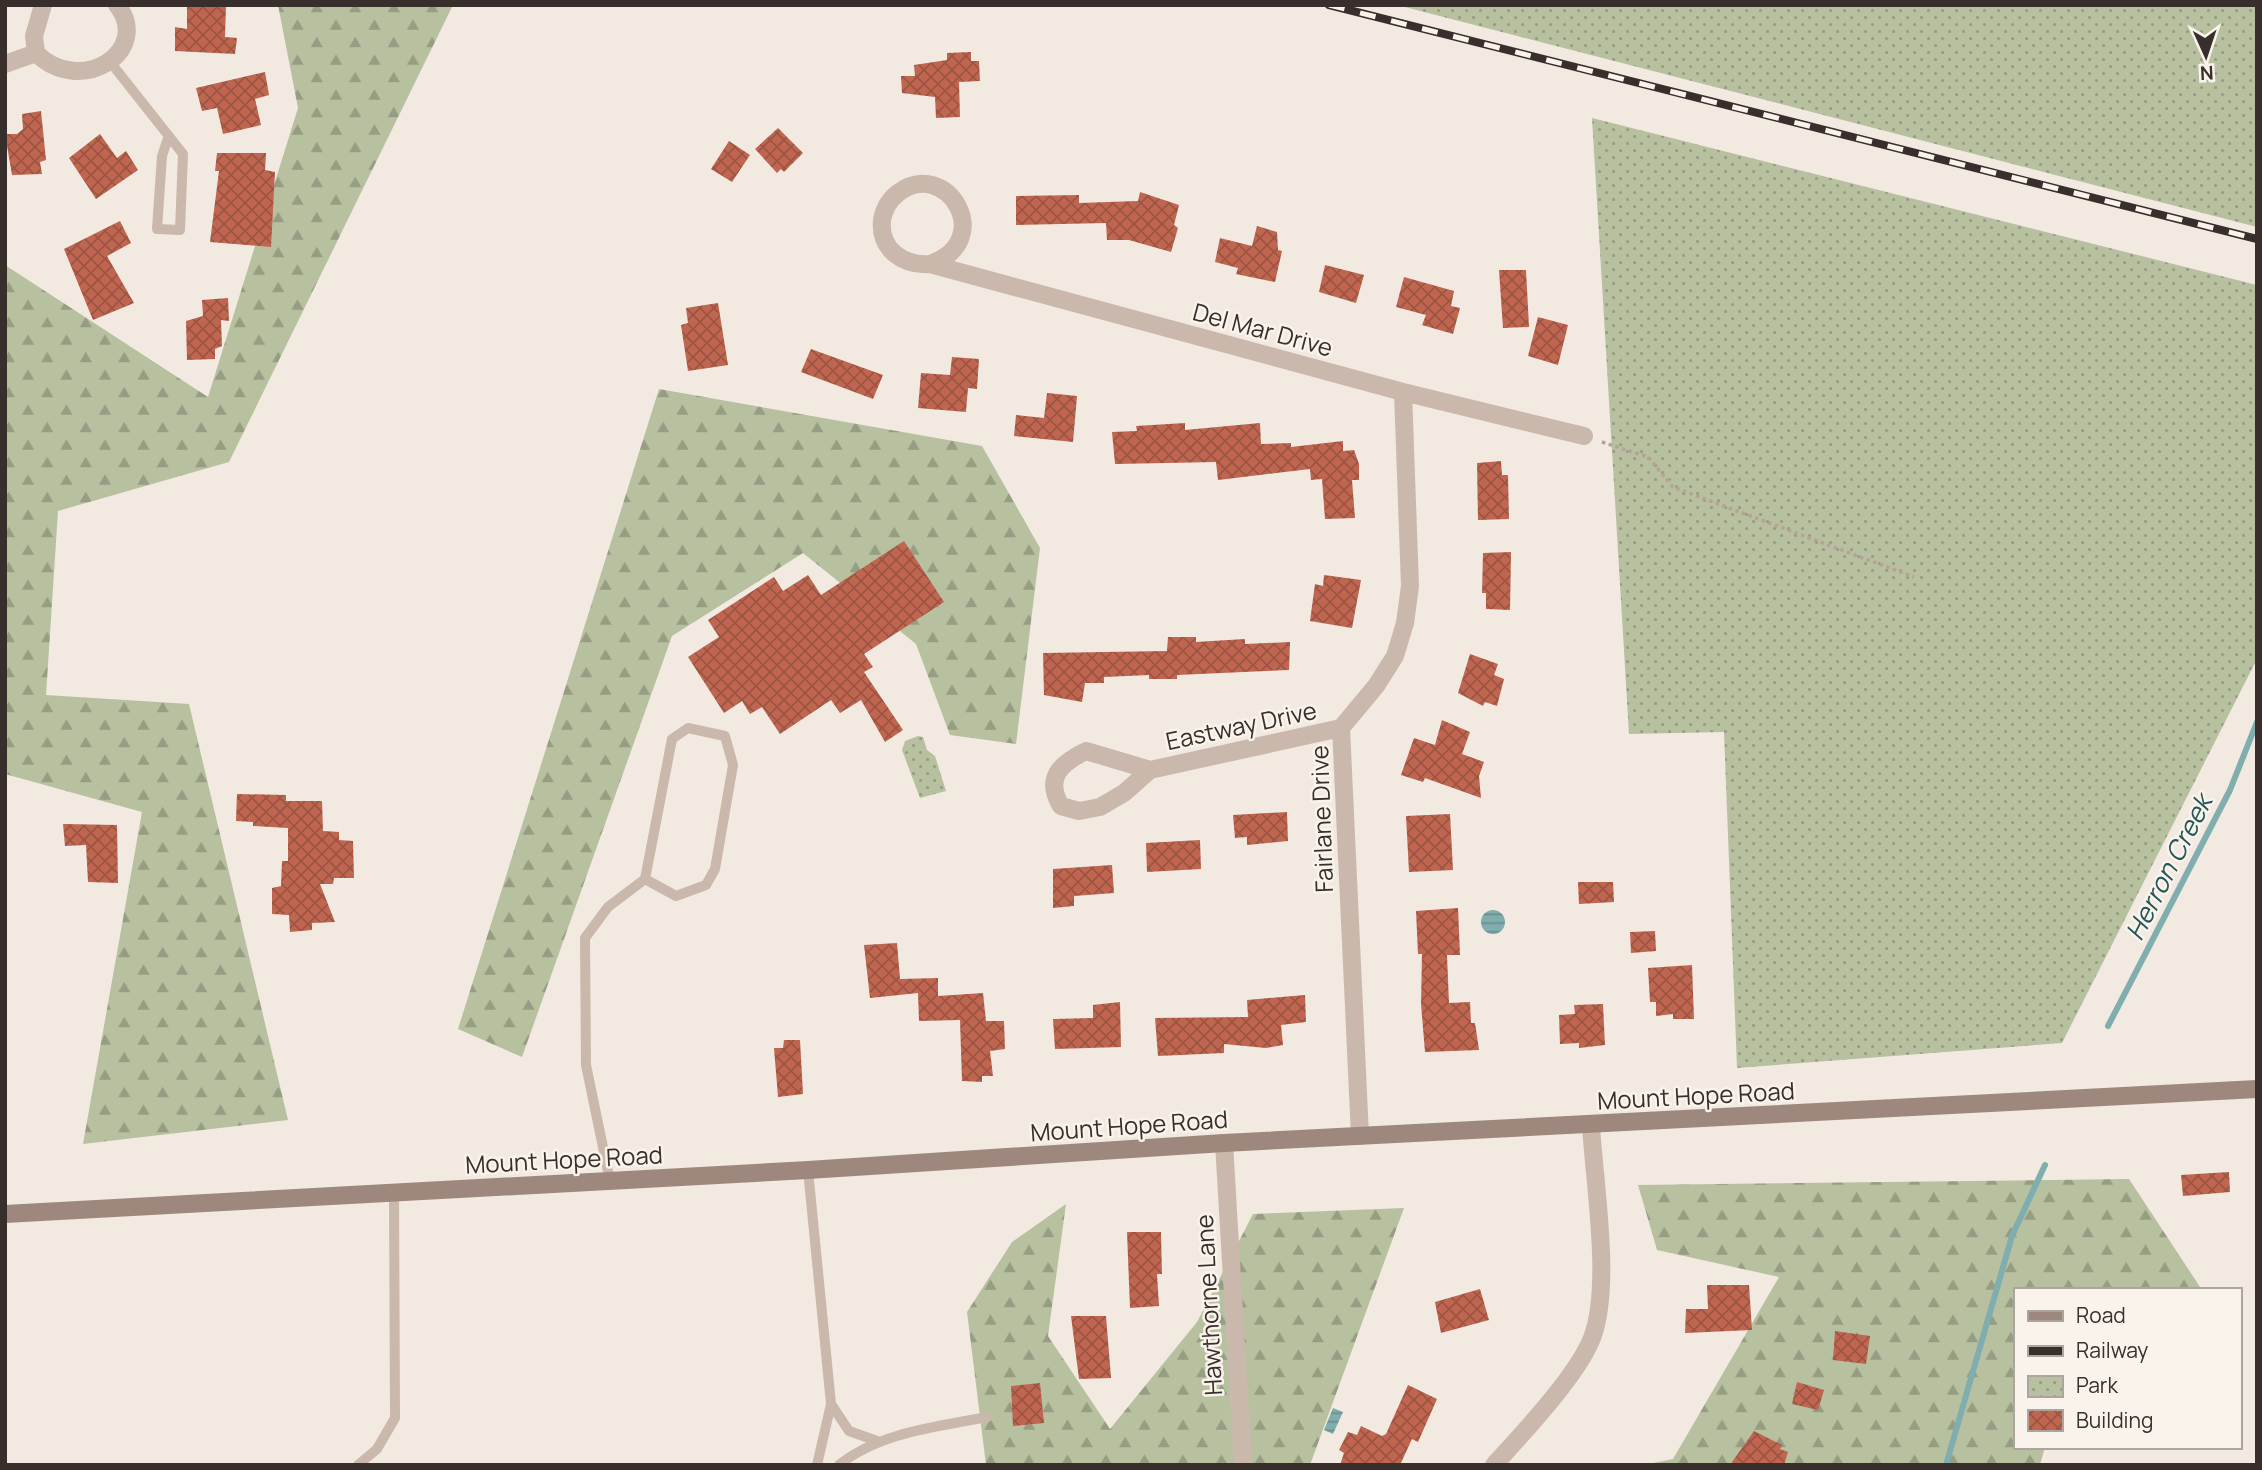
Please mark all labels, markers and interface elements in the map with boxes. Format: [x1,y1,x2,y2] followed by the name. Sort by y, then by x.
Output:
[2171,21,2241,91] north arrow
[2199,60,2214,86] text: N
[1189,294,1337,364] street label: Del Mar Drive
[1163,693,1319,757] street label: Eastway Drive
[1302,745,1340,893] street label: Fairlane Drive
[2116,785,2222,946] water label: Herron Creek
[1596,1073,1796,1117] street label: Mount Hope Road
[1029,1102,1229,1148] street label: Mount Hope Road
[464,1137,664,1181] street label: Mount Hope Road
[1187,1214,1229,1396] street label: Hawthorne Lane
[2014,1288,2241,1449] legend
[2076,1301,2126,1329] text: Road
[2076,1336,2148,1364] text: Railway
[2076,1371,2118,1399] text: Park
[2076,1406,2153,1434] text: Building

